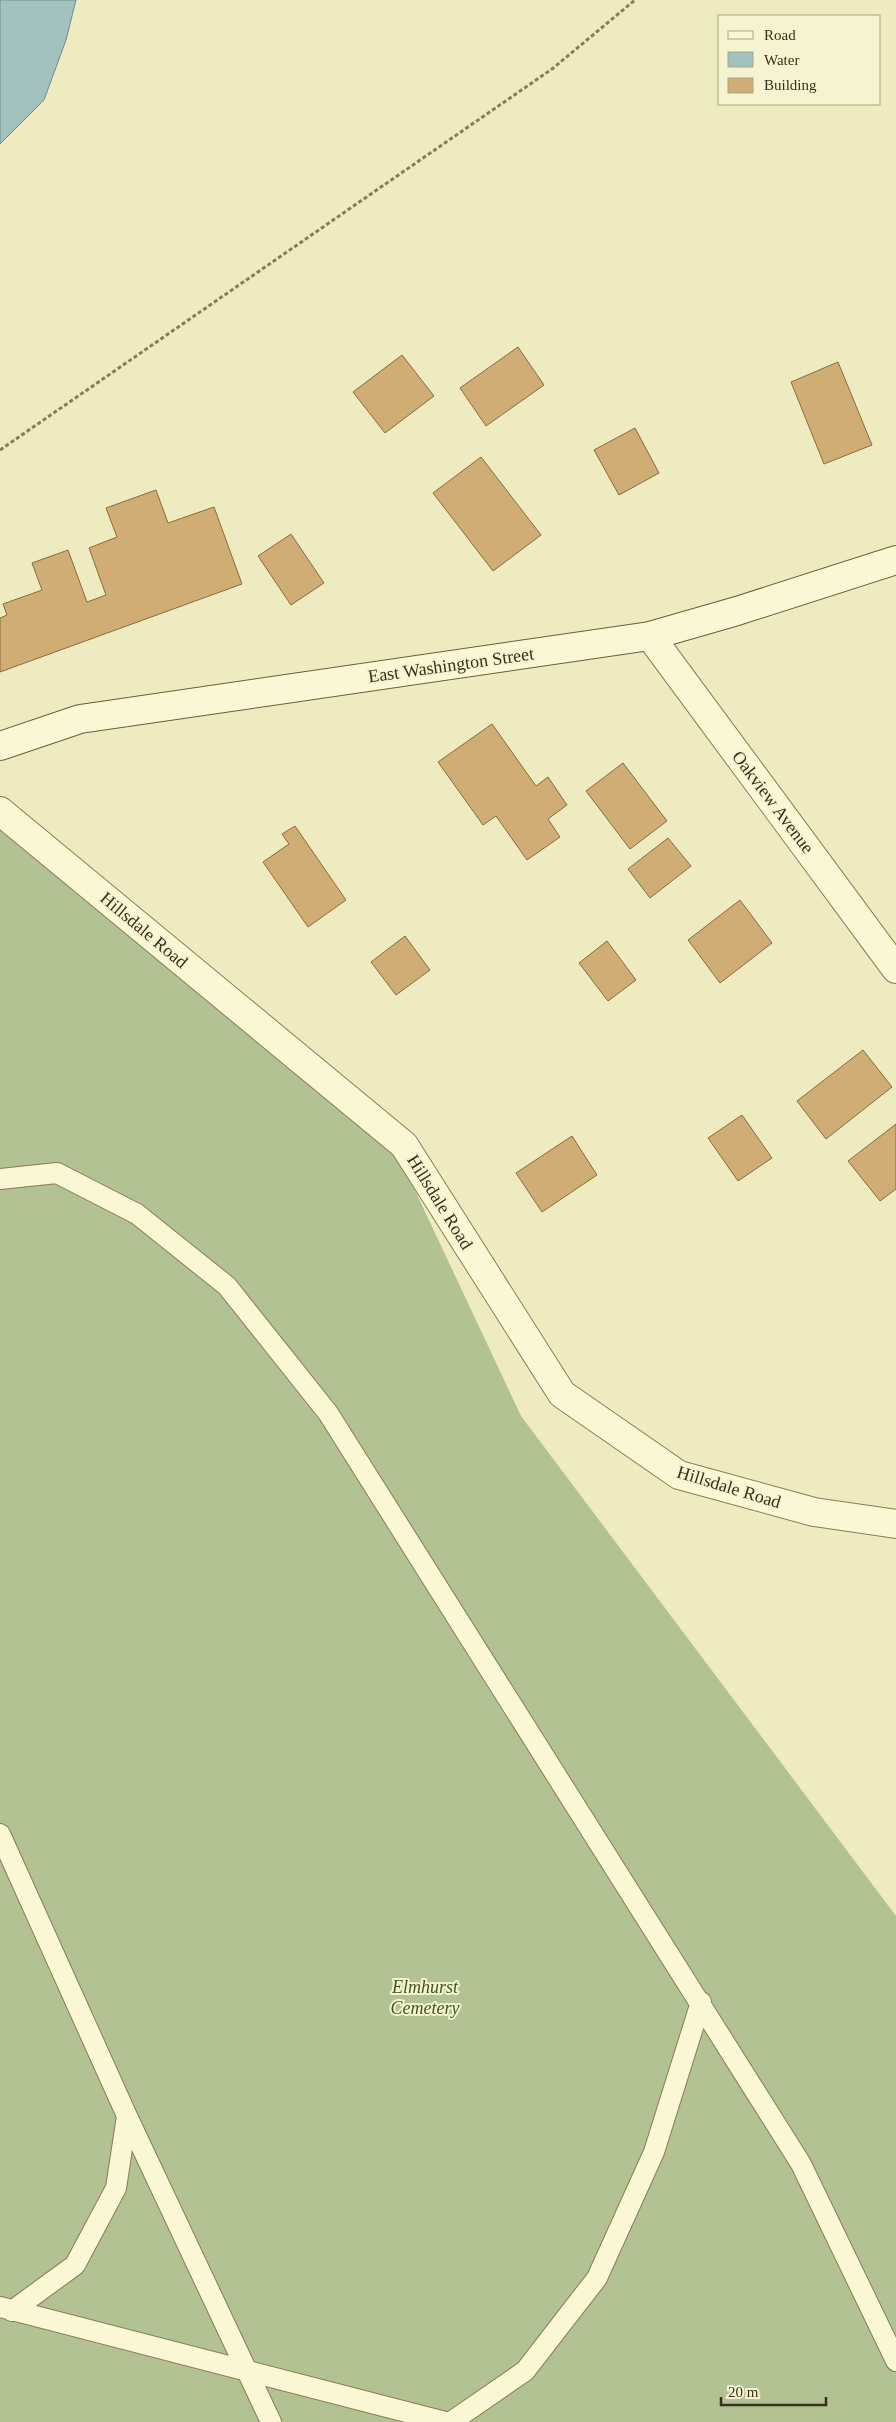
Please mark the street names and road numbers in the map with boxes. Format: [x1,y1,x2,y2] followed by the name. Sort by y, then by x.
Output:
[367,643,535,687] street label: East Washington Street
[728,747,818,857] street label: Oakview Avenue
[96,888,192,972] street label: Hillsdale Road
[403,1151,477,1253] street label: Hillsdale Road
[675,1462,783,1512] street label: Hillsdale Road

